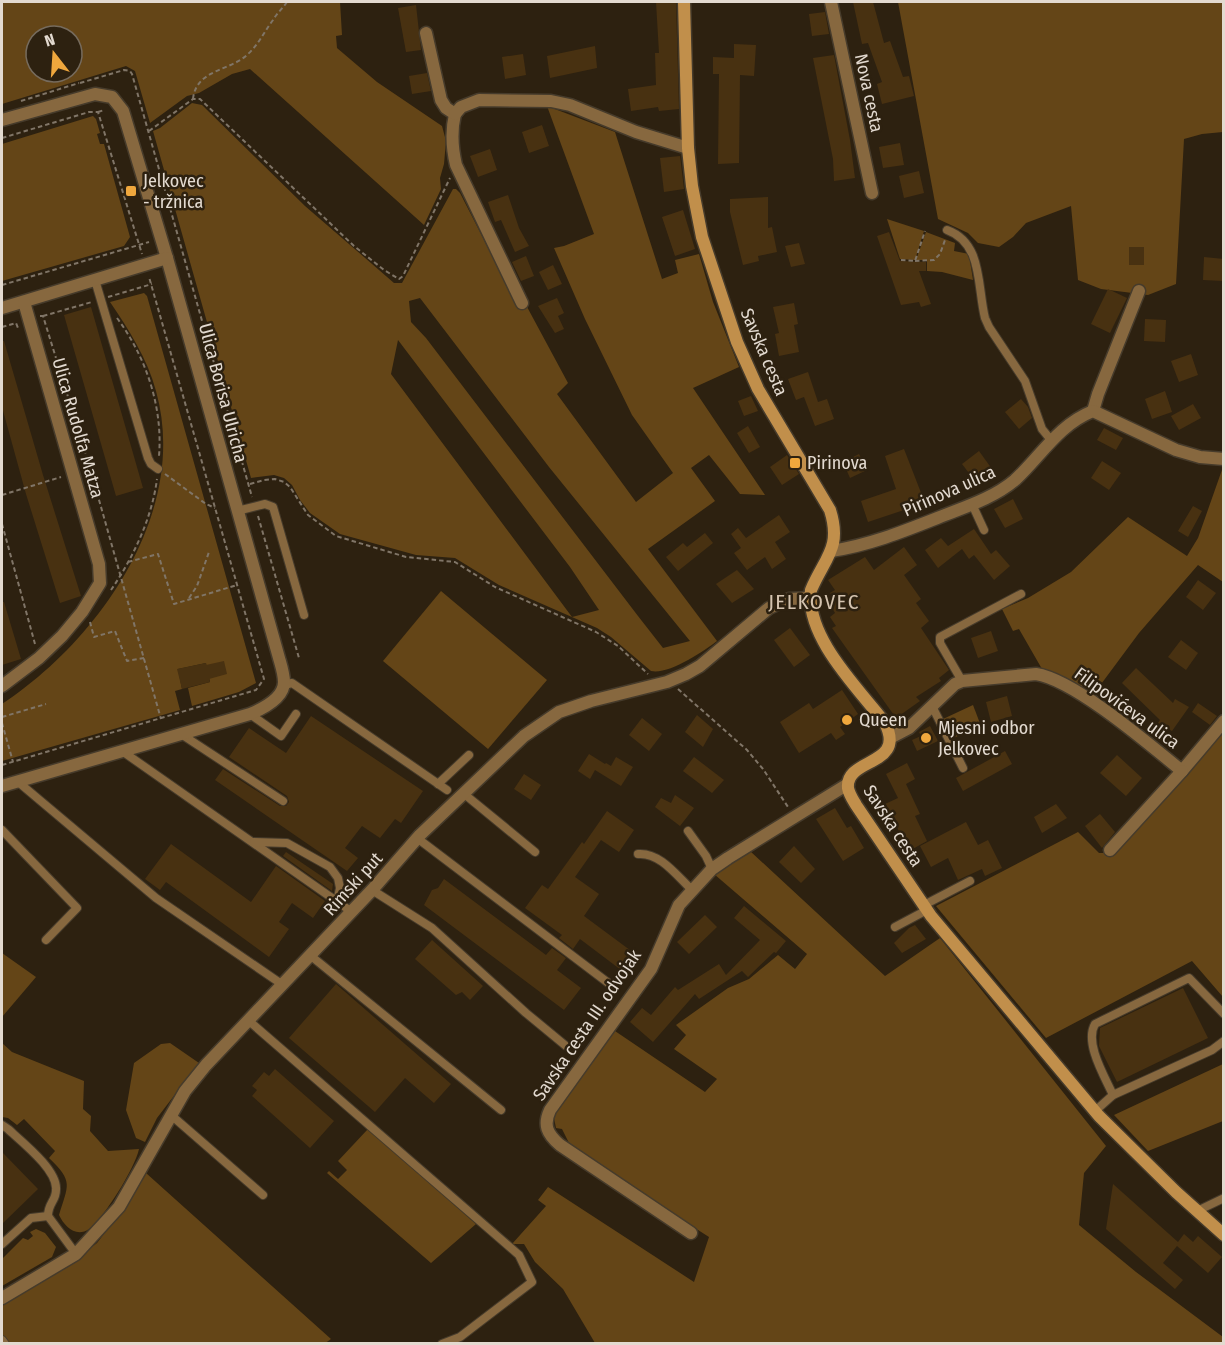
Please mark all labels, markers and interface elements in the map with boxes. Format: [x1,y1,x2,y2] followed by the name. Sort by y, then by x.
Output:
[24,24,84,84] north arrow
[42,30,57,51] text: N
[850,52,888,134] street label: Nova cesta
[143,170,204,213] place label: Jelkovec - tržnica
[124,184,138,198] marker: Jelkovec - tržnica
[736,305,792,399] street label: Savska cesta
[194,321,252,465] street label: Ulica Borisa Ulricha
[47,355,109,501] street label: Ulica Rudolfa Matza
[807,452,867,474] place label: Pirinova
[788,456,802,470] marker: Pirinova
[899,461,999,521] street label: Pirinova ulica
[768,589,860,615] district label: JELKOVEC
[1070,662,1184,754] street label: Filipovićeva ulica
[859,709,907,731] place label: Queen
[840,713,854,727] marker: Queen
[938,717,1035,760] place label: Mjesni odbor Jelkovec
[919,731,933,745] marker: Mjesni odbor Jelkovec
[859,781,928,871] street label: Savska cesta
[319,848,387,920] street label: Rimski put
[528,945,646,1105] street label: Savska cesta III. odvojak

